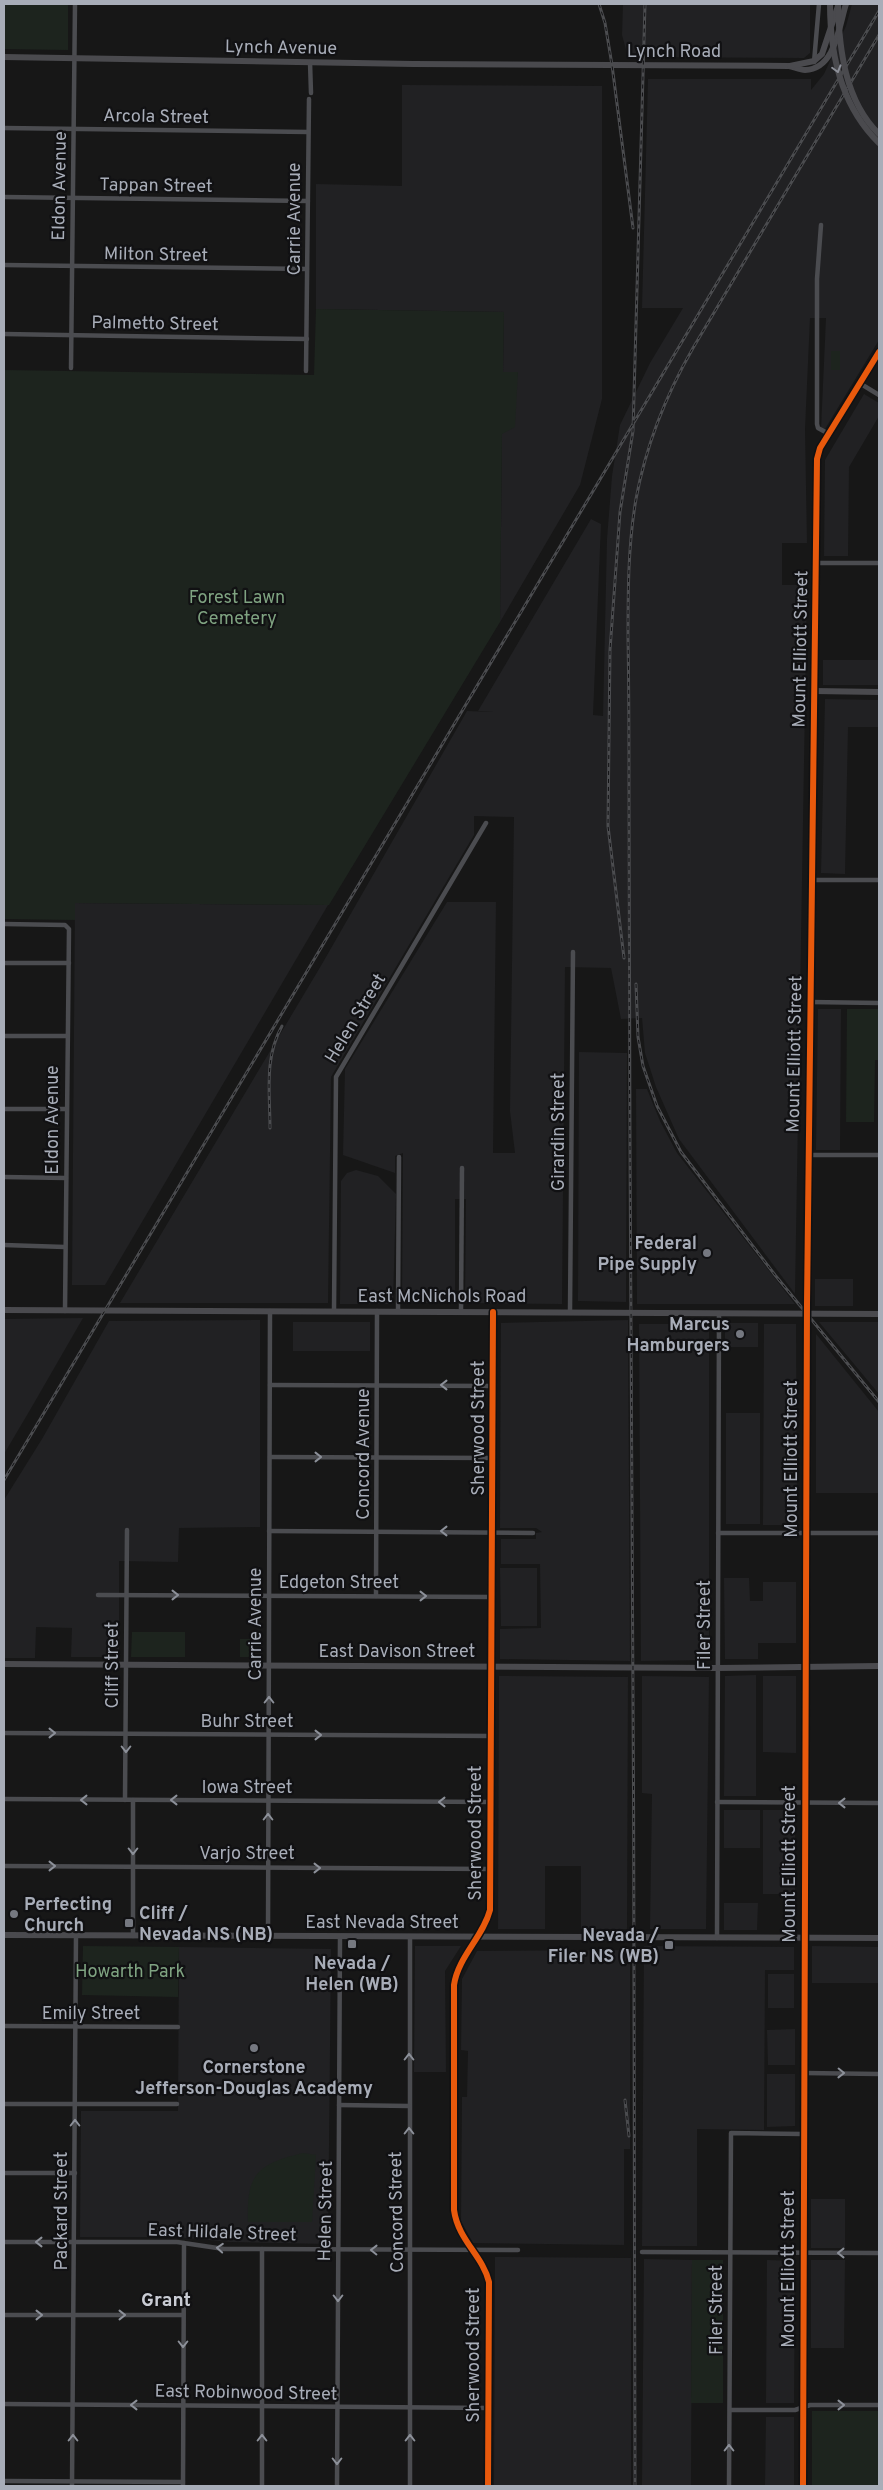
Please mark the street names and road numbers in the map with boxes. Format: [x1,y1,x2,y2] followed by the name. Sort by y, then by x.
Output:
[225,36,337,61] street label: Lynch Avenue
[627,41,721,64] street label: Lynch Road
[103,105,209,130] street label: Arcola Street
[48,131,73,241] street label: Eldon Avenue
[284,162,307,276] street label: Carrie Avenue
[99,174,213,199] street label: Tappan Street
[104,243,208,268] street label: Milton Street
[91,312,219,337] street label: Palmetto Street
[789,570,814,728] street label: Mount Elliott Street
[320,970,392,1068] street label: Helen Street
[783,975,808,1133] street label: Mount Elliott Street
[42,1065,65,1175] street label: Eldon Avenue
[548,1073,571,1191] street label: Girardin Street
[358,1286,526,1309] street label: East McNichols Road
[468,1360,491,1496] street label: Sherwood Street
[781,1380,804,1538] street label: Mount Elliott Street
[353,1388,376,1520] street label: Concord Avenue
[245,1567,268,1681] street label: Carrie Avenue
[279,1572,399,1595] street label: Edgeton Street
[694,1580,717,1670] street label: Filer Street
[102,1622,125,1708] street label: Cliff Street
[319,1641,475,1664] street label: East Davison Street
[200,1711,294,1734] street label: Buhr Street
[465,1765,488,1901] street label: Sherwood Street
[202,1777,292,1800] street label: Iowa Street
[779,1785,802,1943] street label: Mount Elliott Street
[199,1843,295,1866] street label: Varjo Street
[305,1912,459,1935] street label: East Nevada Street
[42,2003,140,2026] street label: Emily Street
[385,2151,410,2273] street label: Concord Street
[51,2152,74,2270] street label: Packard Street
[314,2160,339,2262] street label: Helen Street
[778,2190,801,2348] street label: Mount Elliott Street
[147,2219,297,2248] street label: East Hildale Street
[706,2265,729,2355] street label: Filer Street
[463,2287,486,2423] street label: Sherwood Street
[154,2380,338,2407] street label: East Robinwood Street

